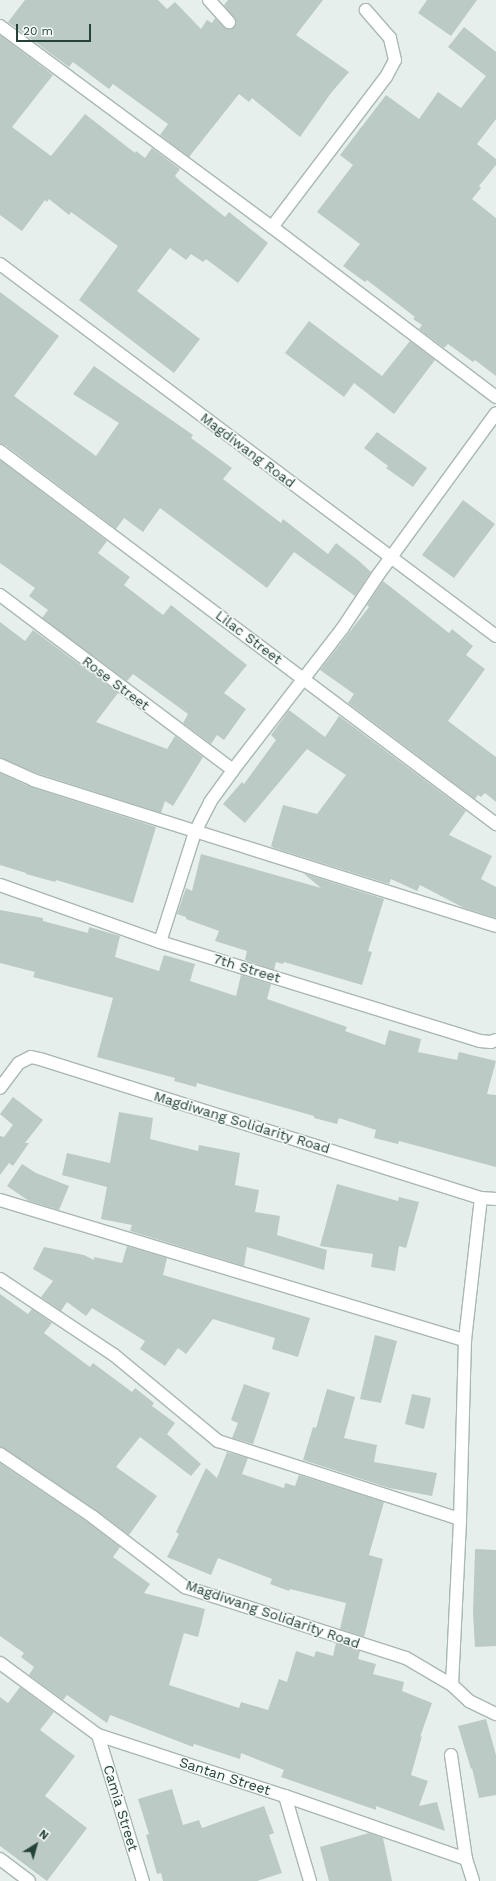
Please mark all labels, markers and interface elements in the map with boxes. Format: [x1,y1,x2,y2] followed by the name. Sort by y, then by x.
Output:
[18,16,93,42] scale bar
[23,24,53,38] text: 20 m
[197,409,299,491] street label: Magdiwang Road
[212,607,286,667] street label: Lilac Street
[79,652,153,714] street label: Rose Street
[211,950,283,986] street label: 7th Street
[152,1087,332,1157] street label: Magdiwang Solidarity Road
[183,1576,363,1652] street label: Magdiwang Solidarity Road
[177,1753,273,1799] street label: Santan Street
[100,1763,142,1853] street label: Camia Street
[16,1825,56,1865] north arrow
[36,1827,51,1843] text: N

